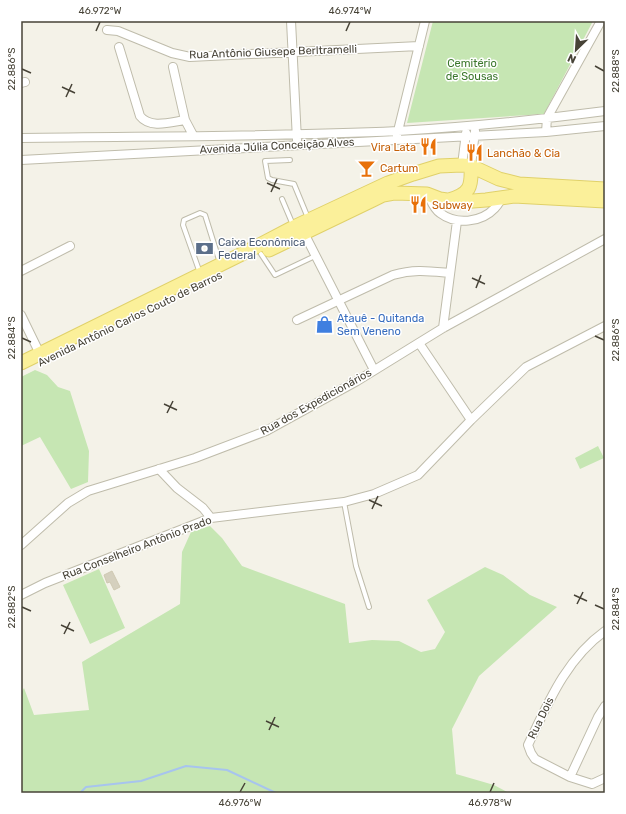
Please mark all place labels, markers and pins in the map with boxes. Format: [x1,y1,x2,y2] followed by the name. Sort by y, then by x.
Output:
[419,137,439,157] restaurant icon: Vira Lata
[371,141,416,154] place label: Vira Lata
[464,143,484,163] restaurant icon: Lanchão & Cia
[487,147,560,160] place label: Lanchão & Cia
[357,158,377,178] bar icon: Cartum
[380,162,419,175] place label: Cartum
[409,195,429,215] restaurant icon: Subway
[432,199,473,212] place label: Subway
[218,236,305,262] place label: Caixa Econômica Federal
[195,238,215,258] bank icon: Caixa Econômica Federal
[337,312,424,338] place label: Atauê - Quitanda Sem Veneno
[314,314,334,334] shop icon: Atauê - Quitanda Sem Veneno

